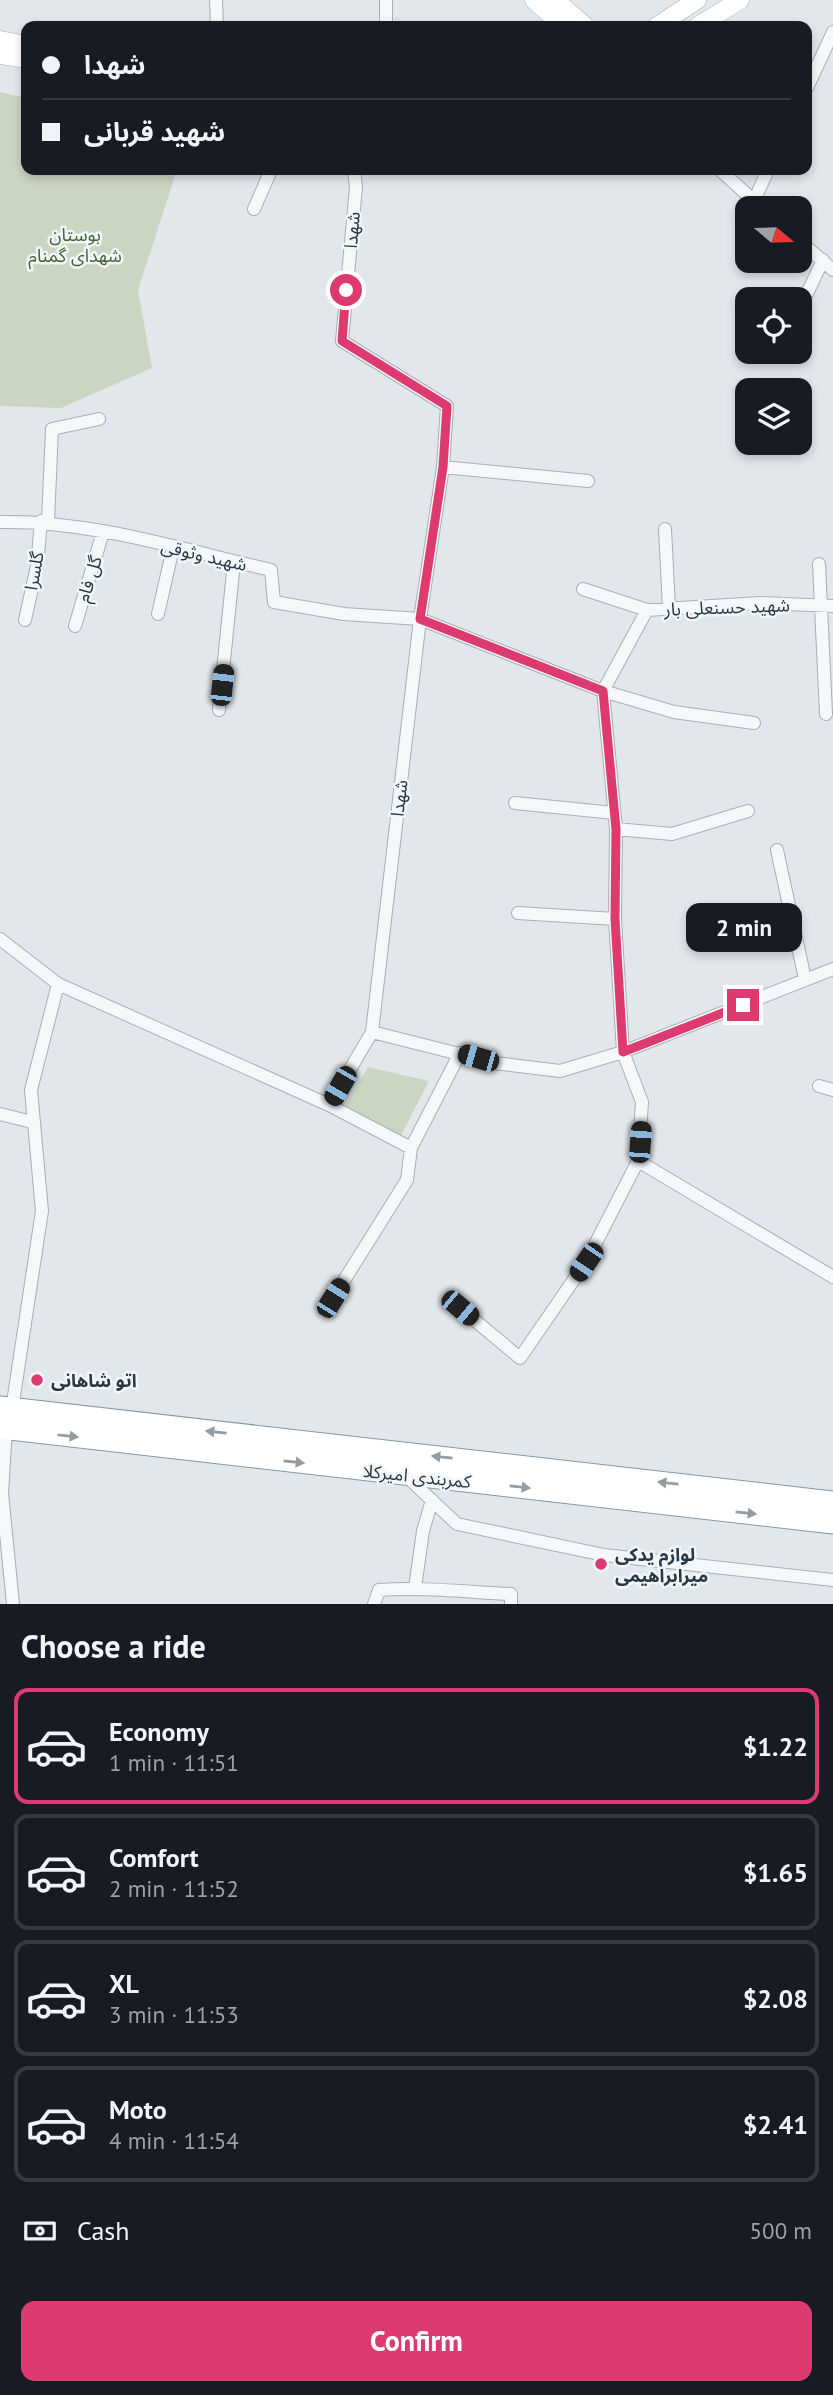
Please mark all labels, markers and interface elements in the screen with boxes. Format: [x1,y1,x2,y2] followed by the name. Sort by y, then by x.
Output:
[84,48,146,81] text: شهدا
[84,115,225,148] text: شهید قربانی
[735,196,812,273] north arrow
[735,196,812,455] map controls
[339,211,365,249] street label: شهدا
[28,223,122,270] park label: بوستان شهدای گمنام
[330,274,362,306] route start
[735,287,812,364] button: locate
[735,378,812,455] button: layers
[159,534,249,576] street label: شهید وثوقی
[19,549,49,592] street label: گلسرا
[71,552,110,606] street label: گل فام
[663,593,790,621] street label: شهید حسنعلی بار
[210,663,235,707] car
[385,778,413,818] street label: شهدا
[685,904,801,953] callout: 2 min
[716,913,772,942] text: 2 min
[727,989,759,1021] route end
[455,1042,502,1074] car
[321,1063,360,1109] car
[629,1120,652,1164] car
[566,1239,607,1285] car
[313,1275,354,1321] car
[438,1286,483,1330] car
[51,1369,137,1392] place label: اتو شاهانی
[29,1372,45,1388] marker: اتو شاهانی
[205,1426,227,1437] one-way arrow
[57,1431,79,1442] one-way arrow
[431,1452,453,1463] one-way arrow
[283,1456,305,1467] one-way arrow
[362,1459,473,1493] street label: کمربندی امیرکلا
[657,1477,679,1488] one-way arrow
[509,1482,531,1493] one-way arrow
[735,1508,757,1519] one-way arrow
[615,1543,708,1587] place label: لوازم یدکی میرابراهیمی
[593,1556,609,1572] marker: لوازم یدکی میرابراهیمی
[21,1625,206,1667] text: Choose a ride
[25,1715,88,1778] icon: car
[109,1715,209,1748] text: Economy
[743,1730,808,1763] text: $1.22
[109,1748,239,1777] text: 1 min · 11:51
[25,1841,88,1904] icon: car
[109,1841,199,1874] text: Comfort
[743,1856,808,1889] text: $1.65
[109,1874,239,1903] text: 2 min · 11:52
[25,1967,88,2030] icon: car
[109,1967,139,2000] text: XL
[743,1982,808,2015] text: $2.08
[109,2000,239,2029] text: 3 min · 11:53
[25,2093,88,2156] icon: car
[109,2093,167,2126] text: Moto
[743,2108,808,2141] text: $2.41
[109,2126,239,2155] text: 4 min · 11:54
[21,2212,59,2250] icon: cash
[77,2214,129,2247] text: Cash
[750,2216,812,2245] text: 500 m
[21,2301,812,2381] button: Confirm

